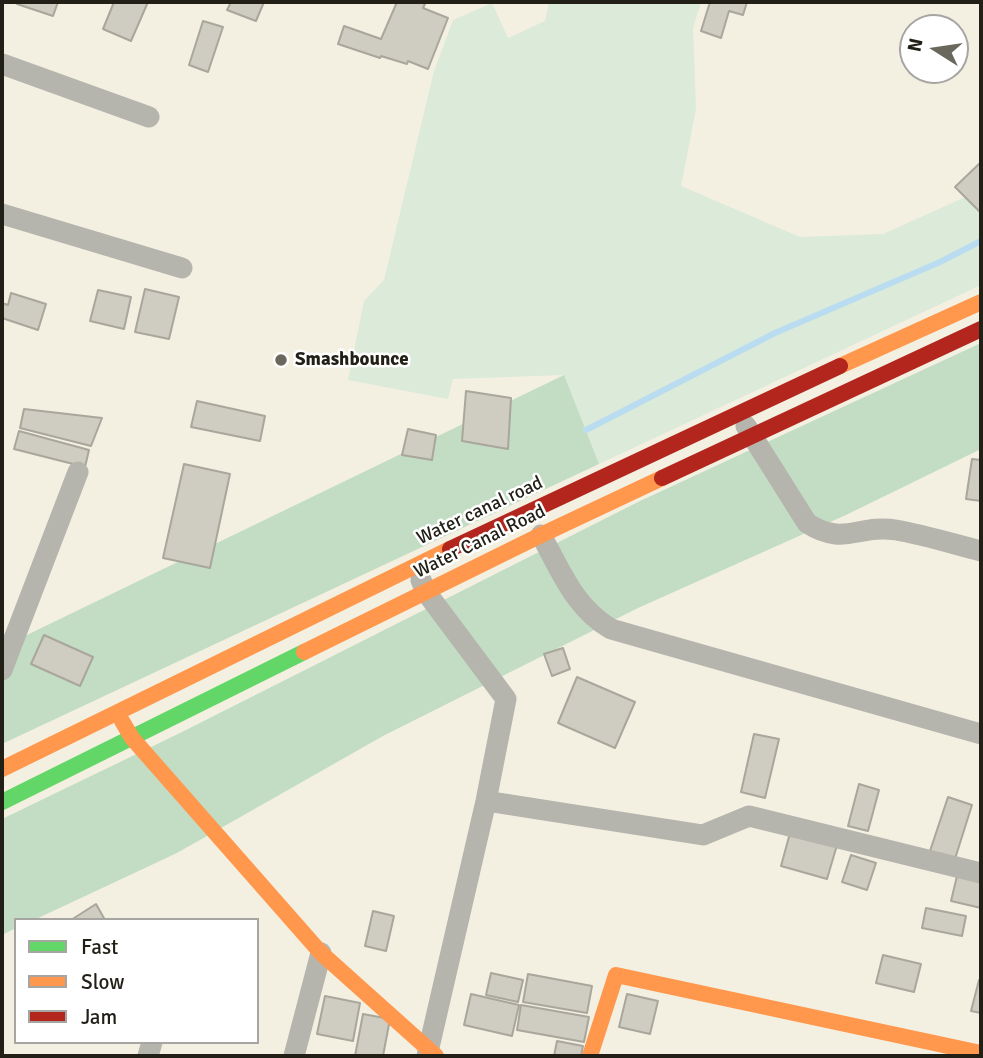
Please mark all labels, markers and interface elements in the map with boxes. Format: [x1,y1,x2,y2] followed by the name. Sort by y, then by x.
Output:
[899,14,969,84] north arrow
[902,36,929,54] text: N
[295,349,409,371] place label: Smashbounce
[273,352,289,368] marker: Smashbounce
[413,472,547,550] street label: Water canal road
[411,500,549,584] street label: Water Canal Road
[14,918,259,1044] legend
[81,934,118,960] text: Fast
[81,969,125,995] text: Slow
[81,1004,117,1030] text: Jam

